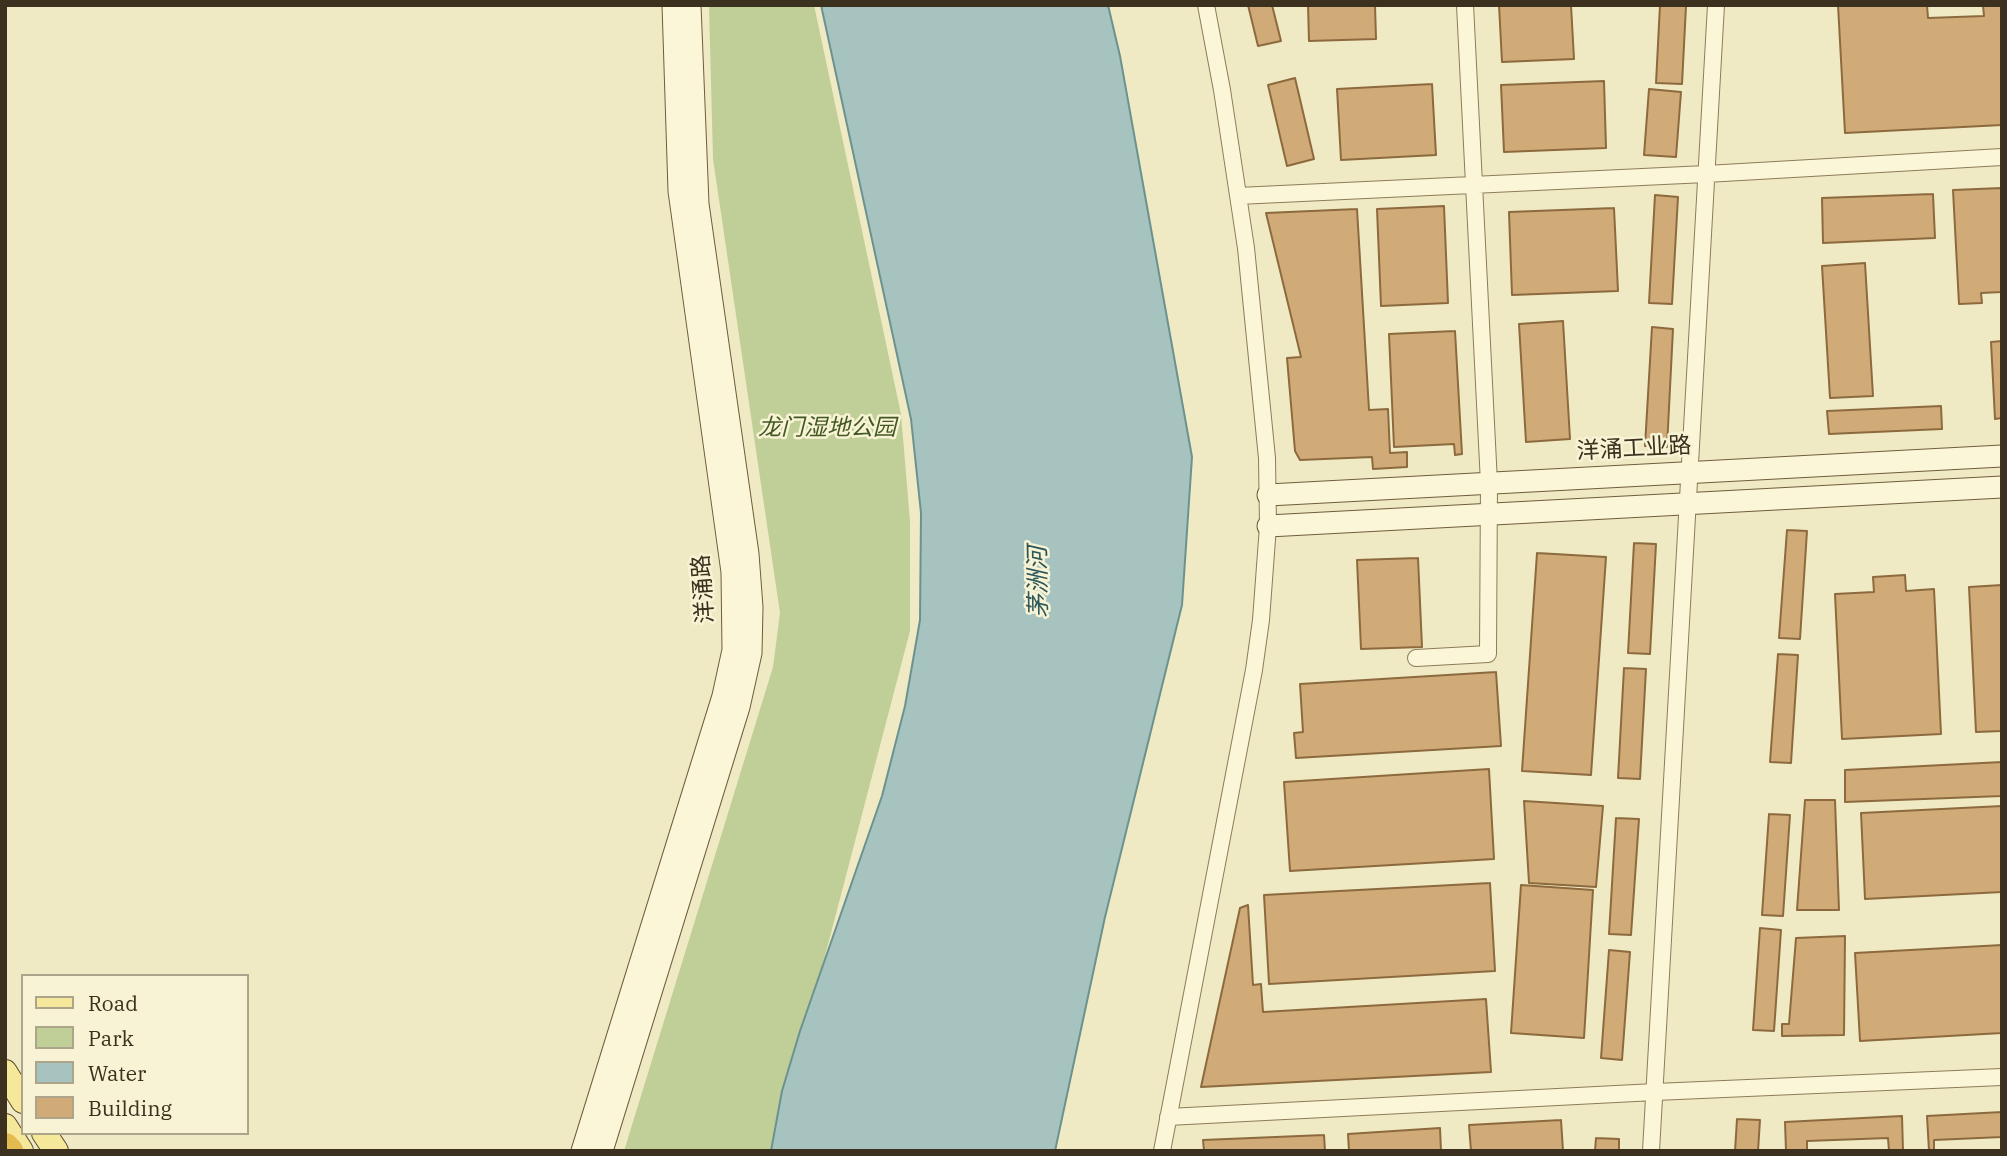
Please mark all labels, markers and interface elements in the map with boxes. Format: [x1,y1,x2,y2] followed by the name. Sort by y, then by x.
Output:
[758,414,896,442] park label: 龙门湿地公园
[1576,432,1692,466] street label: 洋涌工业路
[1024,546,1054,618] water label: 茅洲河
[688,554,720,624] street label: 洋涌路
[21,974,248,1135] legend
[88,989,138,1017] text: Road
[88,1024,134,1052] text: Park
[88,1059,146,1087] text: Water
[88,1094,172,1122] text: Building

